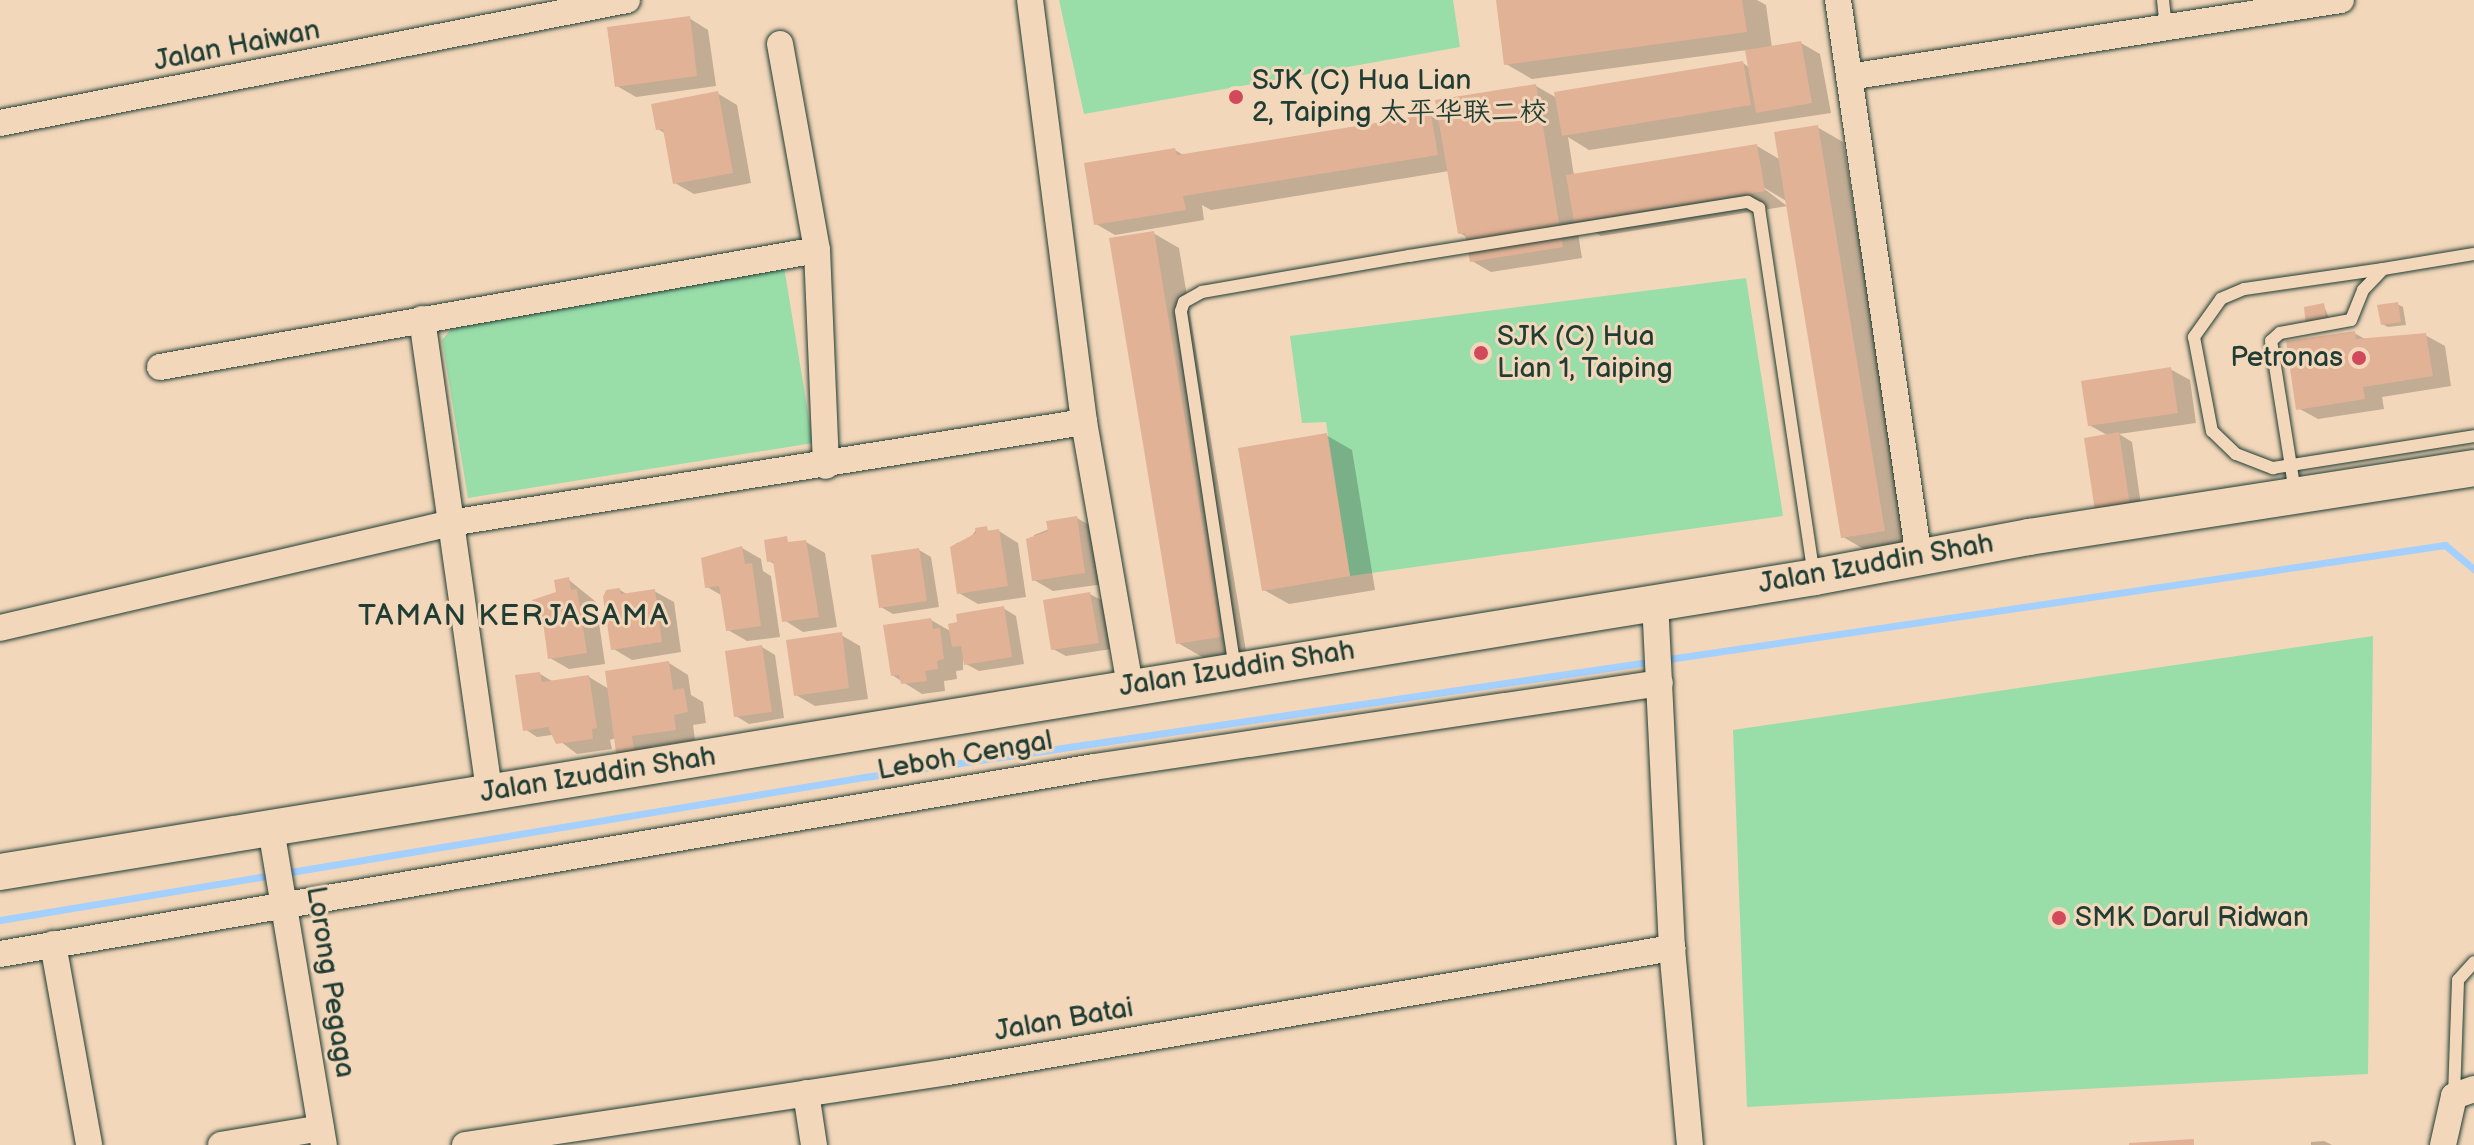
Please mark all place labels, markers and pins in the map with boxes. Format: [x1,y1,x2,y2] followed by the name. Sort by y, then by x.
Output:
[1252,64,1548,130] place label: SJK (C) Hua Lian 2, Taiping 太平华联二校
[1227,88,1245,106] marker: SJK (C) Hua Lian 2, Taiping 太平华联二校
[1497,320,1673,386] place label: SJK (C) Hua Lian 1, Taiping
[2230,341,2343,375] place label: Petronas
[1472,344,1490,362] marker: SJK (C) Hua Lian 1, Taiping
[2350,349,2368,367] marker: Petronas
[2075,901,2309,935] place label: SMK Darul Ridwan
[2050,909,2068,927] marker: SMK Darul Ridwan

